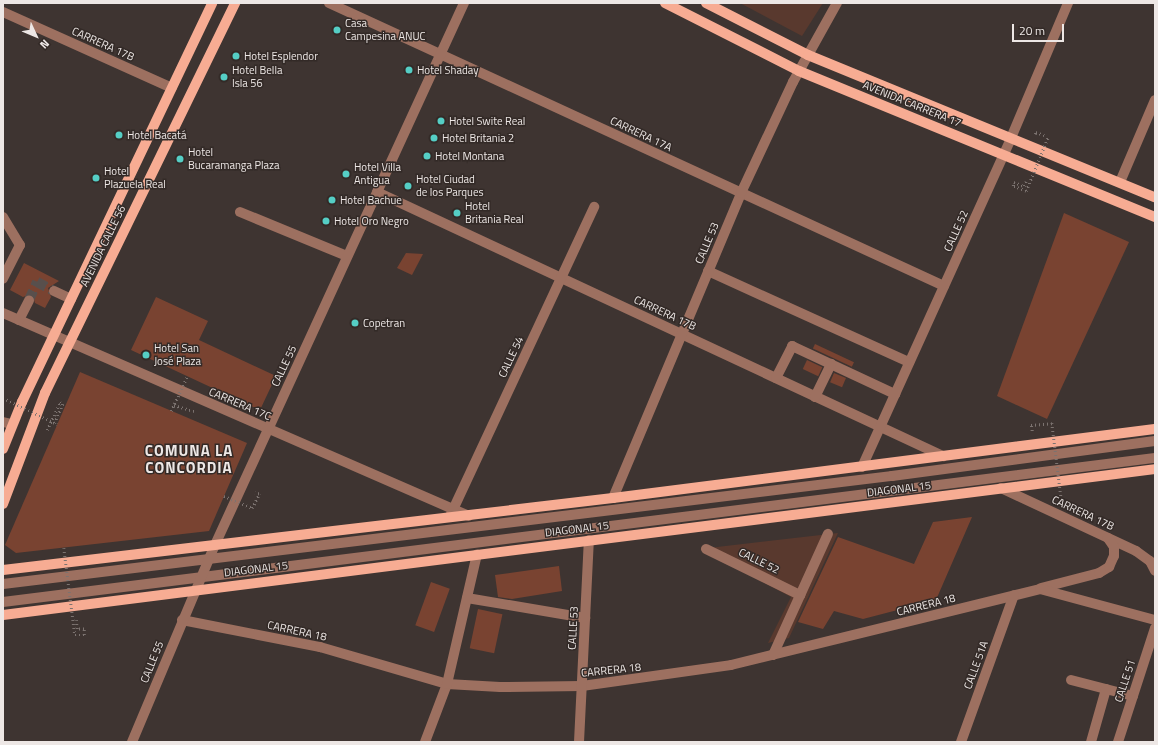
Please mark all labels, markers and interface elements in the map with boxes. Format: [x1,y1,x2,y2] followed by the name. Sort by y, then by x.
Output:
[16,16,56,56] north arrow
[1014,16,1066,42] scale bar
[345,17,425,43] place label: Casa Campesina ANUC
[1019,21,1045,40] text: 20 m
[70,24,136,64] street label: CARRERA 17B
[332,25,342,35] marker: Casa Campesina ANUC
[36,36,53,53] text: N
[244,49,318,63] place label: Hotel Esplendor
[231,51,241,61] marker: Hotel Esplendor
[417,63,478,77] place label: Hotel Shaday
[232,64,282,90] place label: Hotel Bella Isla 56
[404,65,414,75] marker: Hotel Shaday
[219,72,229,82] marker: Hotel Bella Isla 56
[861,78,963,130] street label: AVENIDA CARRERA 17
[449,114,525,128] place label: Hotel Swite Real
[608,114,674,154] street label: CARRERA 17A
[436,116,446,126] marker: Hotel Swite Real
[127,128,186,142] place label: Hotel Bacatá
[114,130,124,140] marker: Hotel Bacatá
[442,131,514,145] place label: Hotel Britania 2
[429,133,439,143] marker: Hotel Britania 2
[188,146,280,172] place label: Hotel Bucaramanga Plaza
[435,149,504,163] place label: Hotel Montana
[422,151,432,161] marker: Hotel Montana
[175,154,185,164] marker: Hotel Bucaramanga Plaza
[354,161,401,187] place label: Hotel Villa Antigua
[104,165,166,191] place label: Hotel Plazuela Real
[341,169,351,179] marker: Hotel Villa Antigua
[91,173,101,183] marker: Hotel Plazuela Real
[416,173,484,199] place label: Hotel Ciudad de los Parques
[403,181,413,191] marker: Hotel Ciudad de los Parques
[340,193,402,207] place label: Hotel Bachue
[327,195,337,205] marker: Hotel Bachue
[465,200,524,226] place label: Hotel Britania Real
[78,203,128,289] street label: AVENIDA CALLE 56
[452,208,462,218] marker: Hotel Britania Real
[941,208,971,254] street label: CALLE 52
[334,214,409,228] place label: Hotel Oro Negro
[321,216,331,226] marker: Hotel Oro Negro
[692,220,722,266] street label: CALLE 53
[632,293,698,333] street label: CARRERA 17B
[363,316,405,330] place label: Copetran
[350,318,360,328] marker: Copetran
[496,334,526,380] street label: CALLE 54
[154,342,201,368] place label: Hotel San José Plaza
[269,343,299,389] street label: CALLE 55
[141,350,151,360] marker: Hotel San José Plaza
[207,385,273,423] street label: CARRERA 17C
[145,441,233,476] district label: COMUNA LA CONCORDIA
[866,479,932,499] street label: DIAGONAL 15
[1050,493,1116,533] street label: CARRERA 17B
[544,519,610,539] street label: DIAGONAL 15
[736,545,782,577] street label: CALLE 52
[223,559,289,579] street label: DIAGONAL 15
[895,591,957,619] street label: CARRERA 18
[565,606,581,650] street label: CALLE 53
[266,618,328,644] street label: CARRERA 18
[138,639,166,685] street label: CALLE 55
[961,639,991,691] street label: CALLE 51A
[1112,658,1138,704] street label: CALLE 51
[580,660,642,680] street label: CARRERA 18

